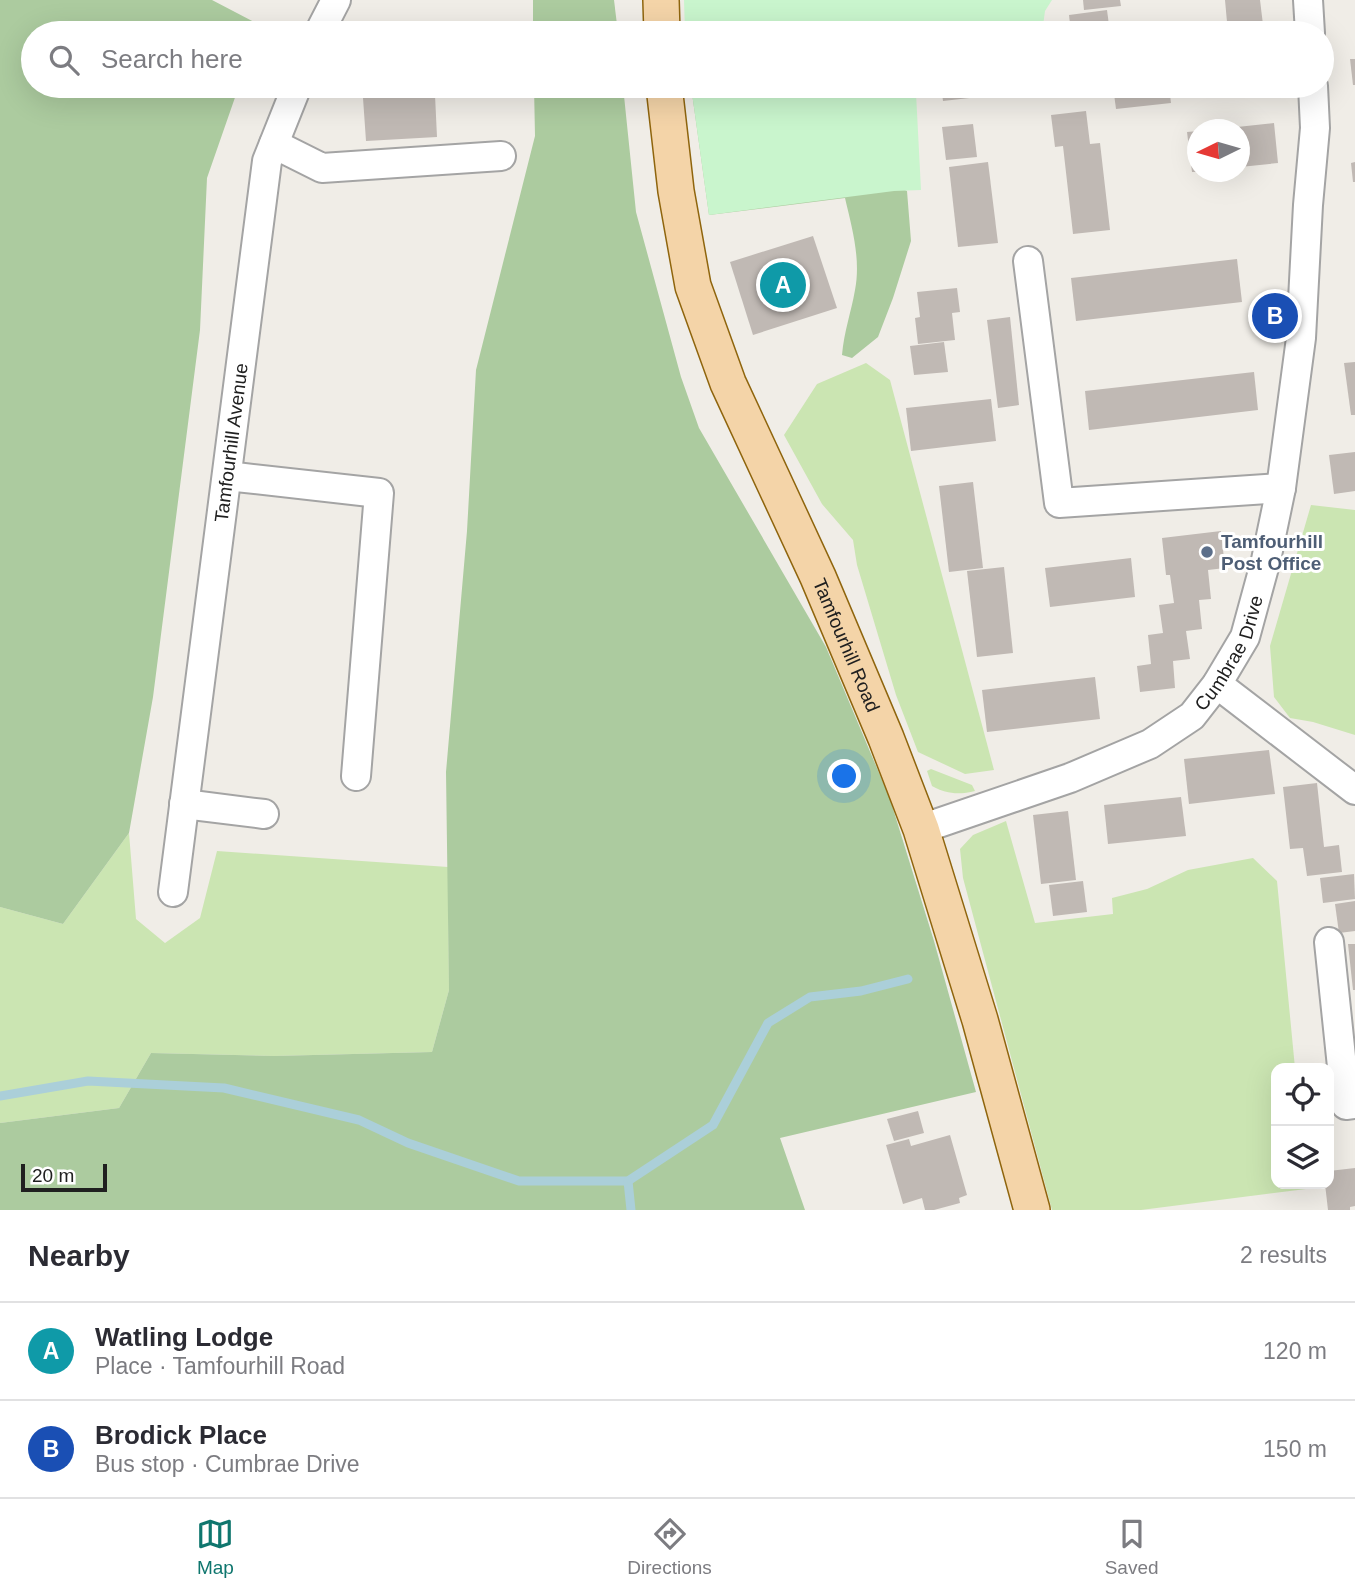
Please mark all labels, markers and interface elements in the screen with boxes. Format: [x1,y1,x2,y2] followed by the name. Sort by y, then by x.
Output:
[21,21,1334,98] search box
[45,41,83,79] icon: search
[101,44,243,74] text: Search here
[1187,119,1250,182] north arrow
[760,259,806,311] pin: A
[1252,290,1298,342] pin: B
[211,362,252,524] street label: Tamfourhill Avenue
[1221,531,1323,574] place label: Tamfourhill Post Office
[1199,544,1215,560] marker: Tamfourhill Post Office
[809,575,884,715] street label: Tamfourhill Road
[1190,593,1267,715] street label: Cumbrae Drive
[827,759,861,793] your location
[1271,1063,1334,1189] map controls
[1271,1063,1334,1126] button: locate
[1271,1126,1334,1189] button: layers
[21,1161,107,1193] scale bar
[32,1165,74,1186] text: 20 m
[28,1239,130,1272] text: Nearby
[1240,1242,1327,1268] text: 2 results
[95,1322,273,1352] text: Watling Lodge
[43,1338,59,1364] text: A
[1263,1338,1327,1364] text: 120 m
[95,1353,345,1379] text: Place · Tamfourhill Road
[95,1420,267,1450] text: Brodick Place
[43,1436,59,1462] text: B
[1263,1436,1327,1462] text: 150 m
[95,1451,360,1477] text: Bus stop · Cumbrae Drive
[196,1515,234,1579] tab: Map
[627,1515,712,1579] tab: Directions
[1105,1515,1159,1579] tab: Saved

